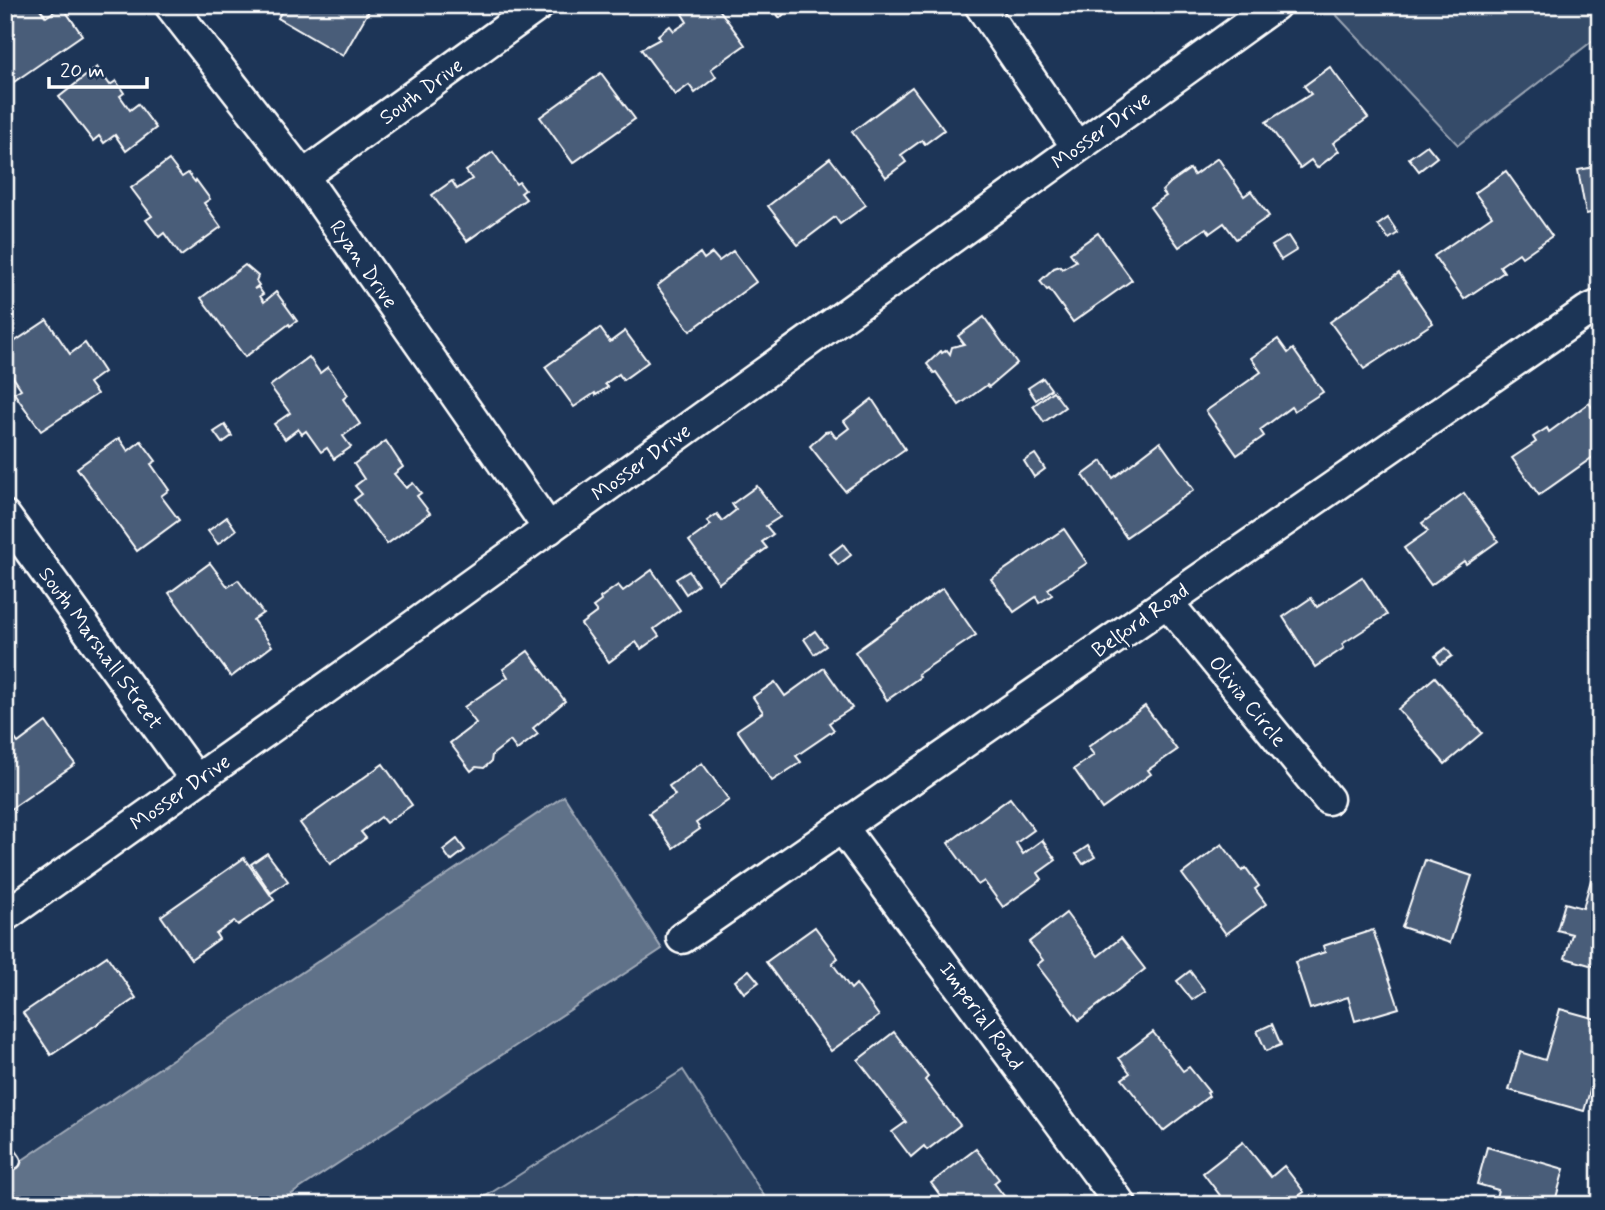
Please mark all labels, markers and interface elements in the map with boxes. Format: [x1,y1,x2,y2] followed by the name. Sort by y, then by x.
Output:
[49,46,147,90] scale bar
[374,52,469,132] street label: South Drive
[60,57,105,85] text: 20 m
[1046,85,1157,176] street label: Mosser Drive
[322,215,404,314] street label: Ryan Drive
[586,417,697,508] street label: Mosser Drive
[32,562,169,736] street label: South Marshall Street
[1087,577,1196,666] street label: Belford Road
[1202,650,1293,753] street label: Olivia Circle
[125,748,236,838] street label: Mosser Drive
[932,957,1030,1076] street label: Imperial Road

